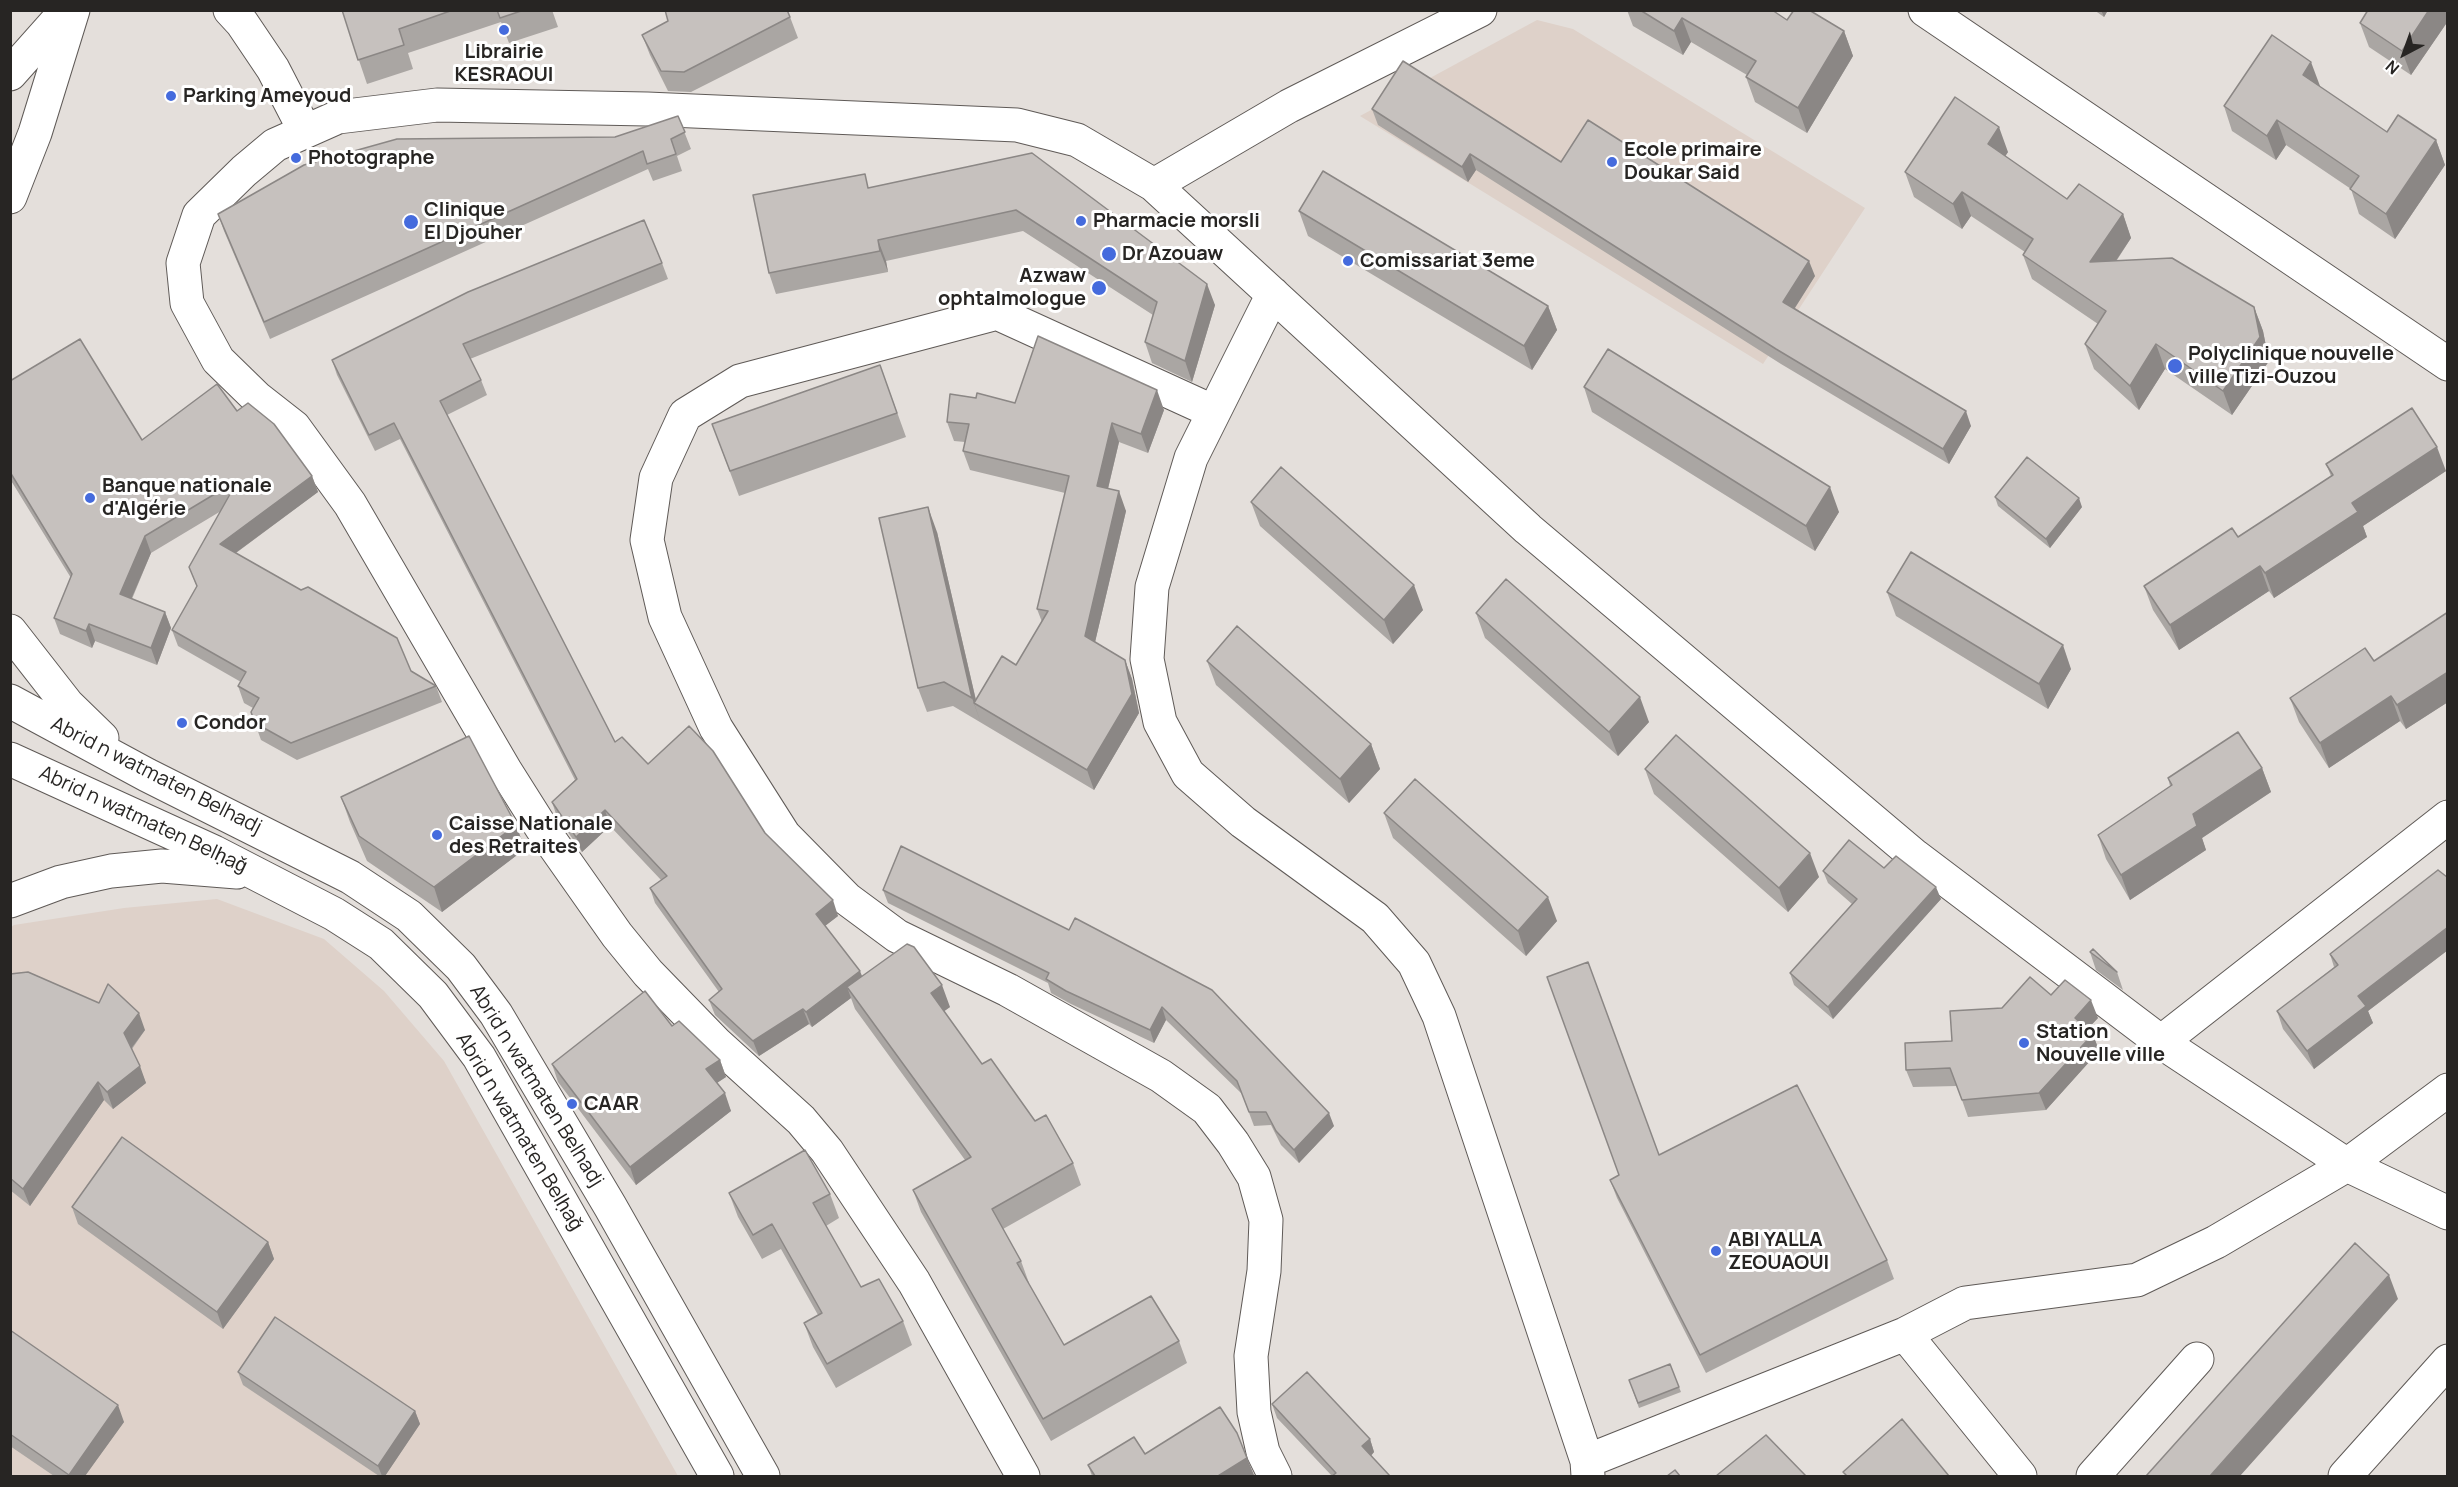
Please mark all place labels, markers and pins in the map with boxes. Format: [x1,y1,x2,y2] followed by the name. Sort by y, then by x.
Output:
[497,23,511,37] marker: Librairie KESRAOUI
[455,40,553,87] place label: Librairie KESRAOUI
[183,84,351,108] place label: Parking Ameyoud
[164,89,178,103] marker: Parking Ameyoud
[1624,138,1762,185] place label: Ecole primaire Doukar Said
[308,146,435,170] place label: Photographe
[289,151,303,165] marker: Photographe
[1605,155,1619,169] marker: Ecole primaire Doukar Said
[424,198,522,245] place label: Clinique El Djouher
[1093,209,1260,233] place label: Pharmacie morsli
[402,213,420,231] marker: Clinique El Djouher
[1074,214,1088,228] marker: Pharmacie morsli
[1122,242,1223,266] place label: Dr Azouaw
[1100,245,1118,263] marker: Dr Azouaw
[1360,249,1535,273] place label: Comissariat 3eme
[1341,254,1355,268] marker: Comissariat 3eme
[938,264,1086,311] place label: Azwaw ophtalmologue
[1090,279,1108,297] marker: Azwaw ophtalmologue
[2188,342,2394,389] place label: Polyclinique nouvelle ville Tizi-Ouzou
[2166,357,2184,375] marker: Polyclinique nouvelle ville Tizi-Ouzou
[102,474,272,521] place label: Banque nationale d'Algérie
[83,491,97,505] marker: Banque nationale d'Algérie
[194,711,266,735] place label: Condor
[175,716,189,730] marker: Condor
[449,812,613,859] place label: Caisse Nationale des Retraites
[430,828,444,842] marker: Caisse Nationale des Retraites
[2036,1020,2165,1067] place label: Station Nouvelle ville
[2017,1036,2031,1050] marker: Station Nouvelle ville
[584,1092,639,1116] place label: CAAR
[565,1097,579,1111] marker: CAAR
[1728,1228,1829,1275] place label: ABI YALLA ZEOUAOUI
[1709,1244,1723,1258] marker: ABI YALLA ZEOUAOUI

